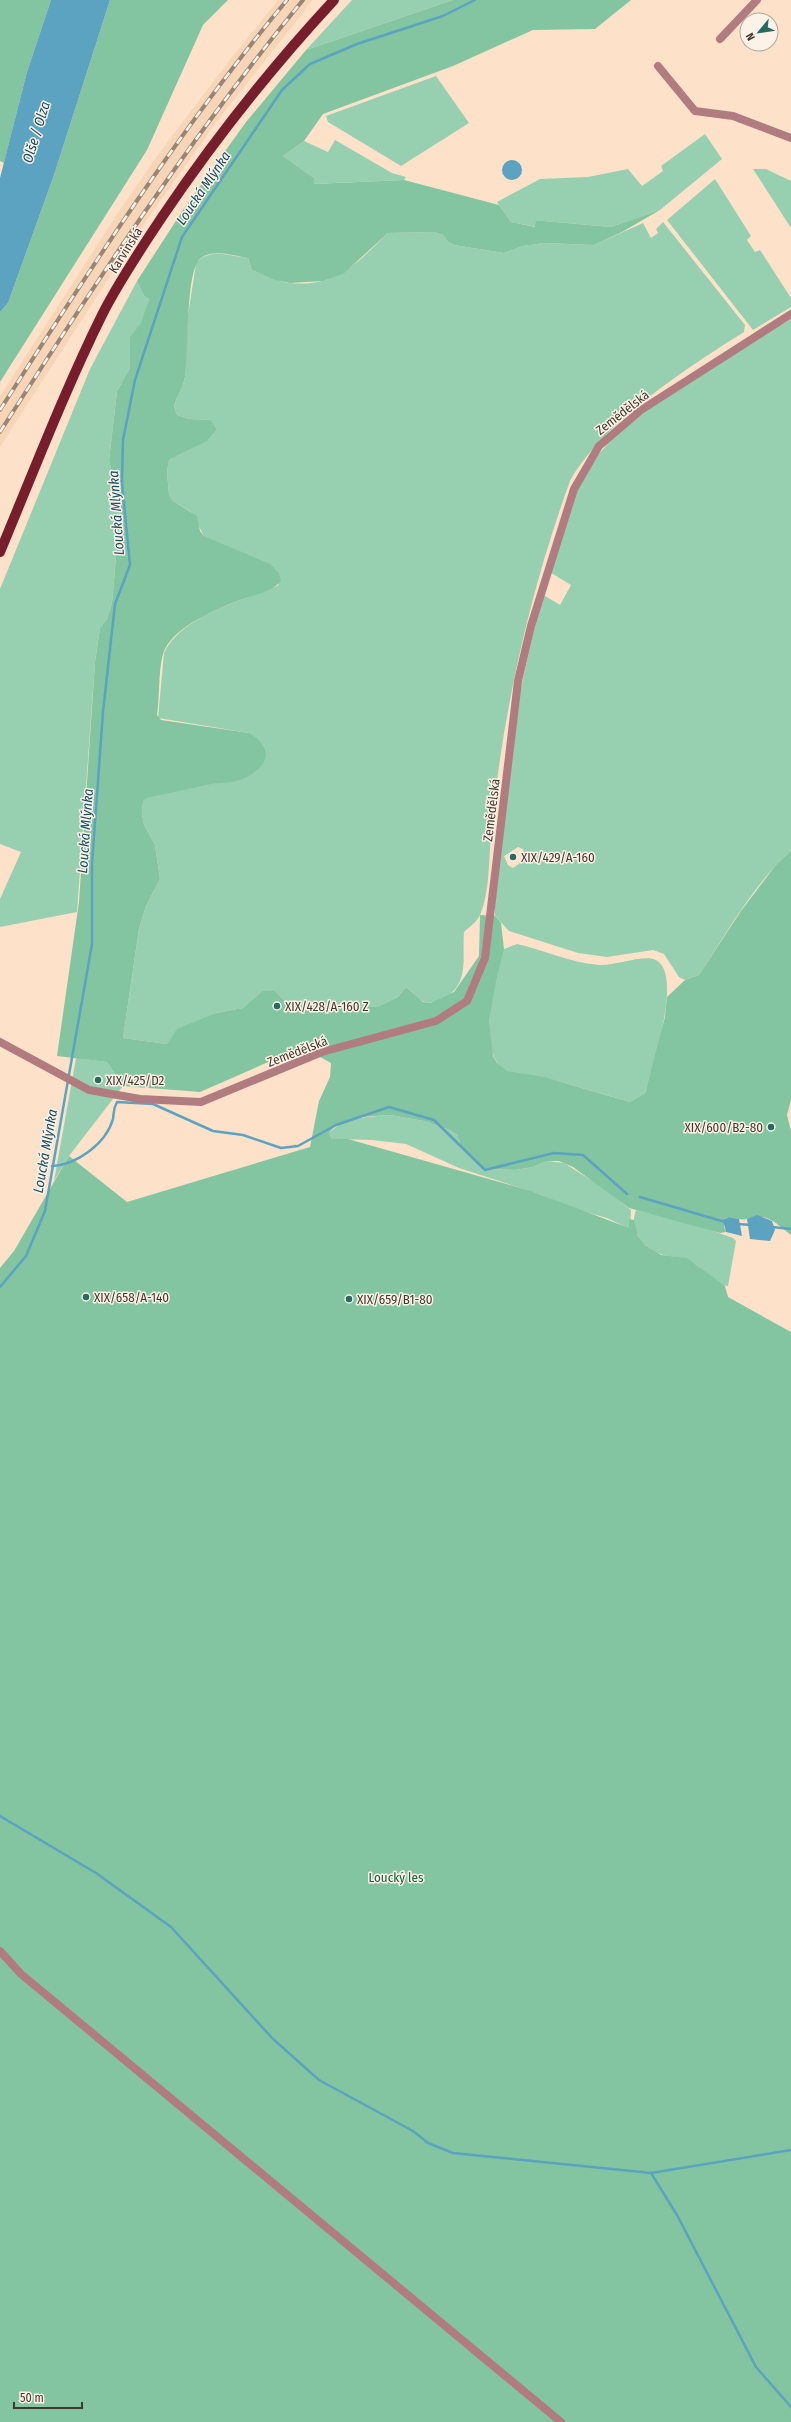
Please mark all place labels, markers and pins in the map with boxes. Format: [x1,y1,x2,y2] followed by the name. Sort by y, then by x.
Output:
[521,850,595,865] place label: XIX/429/A-160
[508,852,518,862] marker: XIX/429/A-160
[285,999,369,1014] place label: XIX/428/A-160 Z
[272,1001,282,1011] marker: XIX/428/A-160 Z
[106,1073,164,1088] place label: XIX/425/D2
[93,1075,103,1085] marker: XIX/425/D2
[684,1120,763,1135] place label: XIX/600/B2-80
[766,1122,776,1132] marker: XIX/600/B2-80
[94,1290,169,1305] place label: XIX/658/A-140
[81,1292,91,1302] marker: XIX/658/A-140
[357,1292,433,1307] place label: XIX/659/B1-80
[344,1294,354,1304] marker: XIX/659/B1-80

